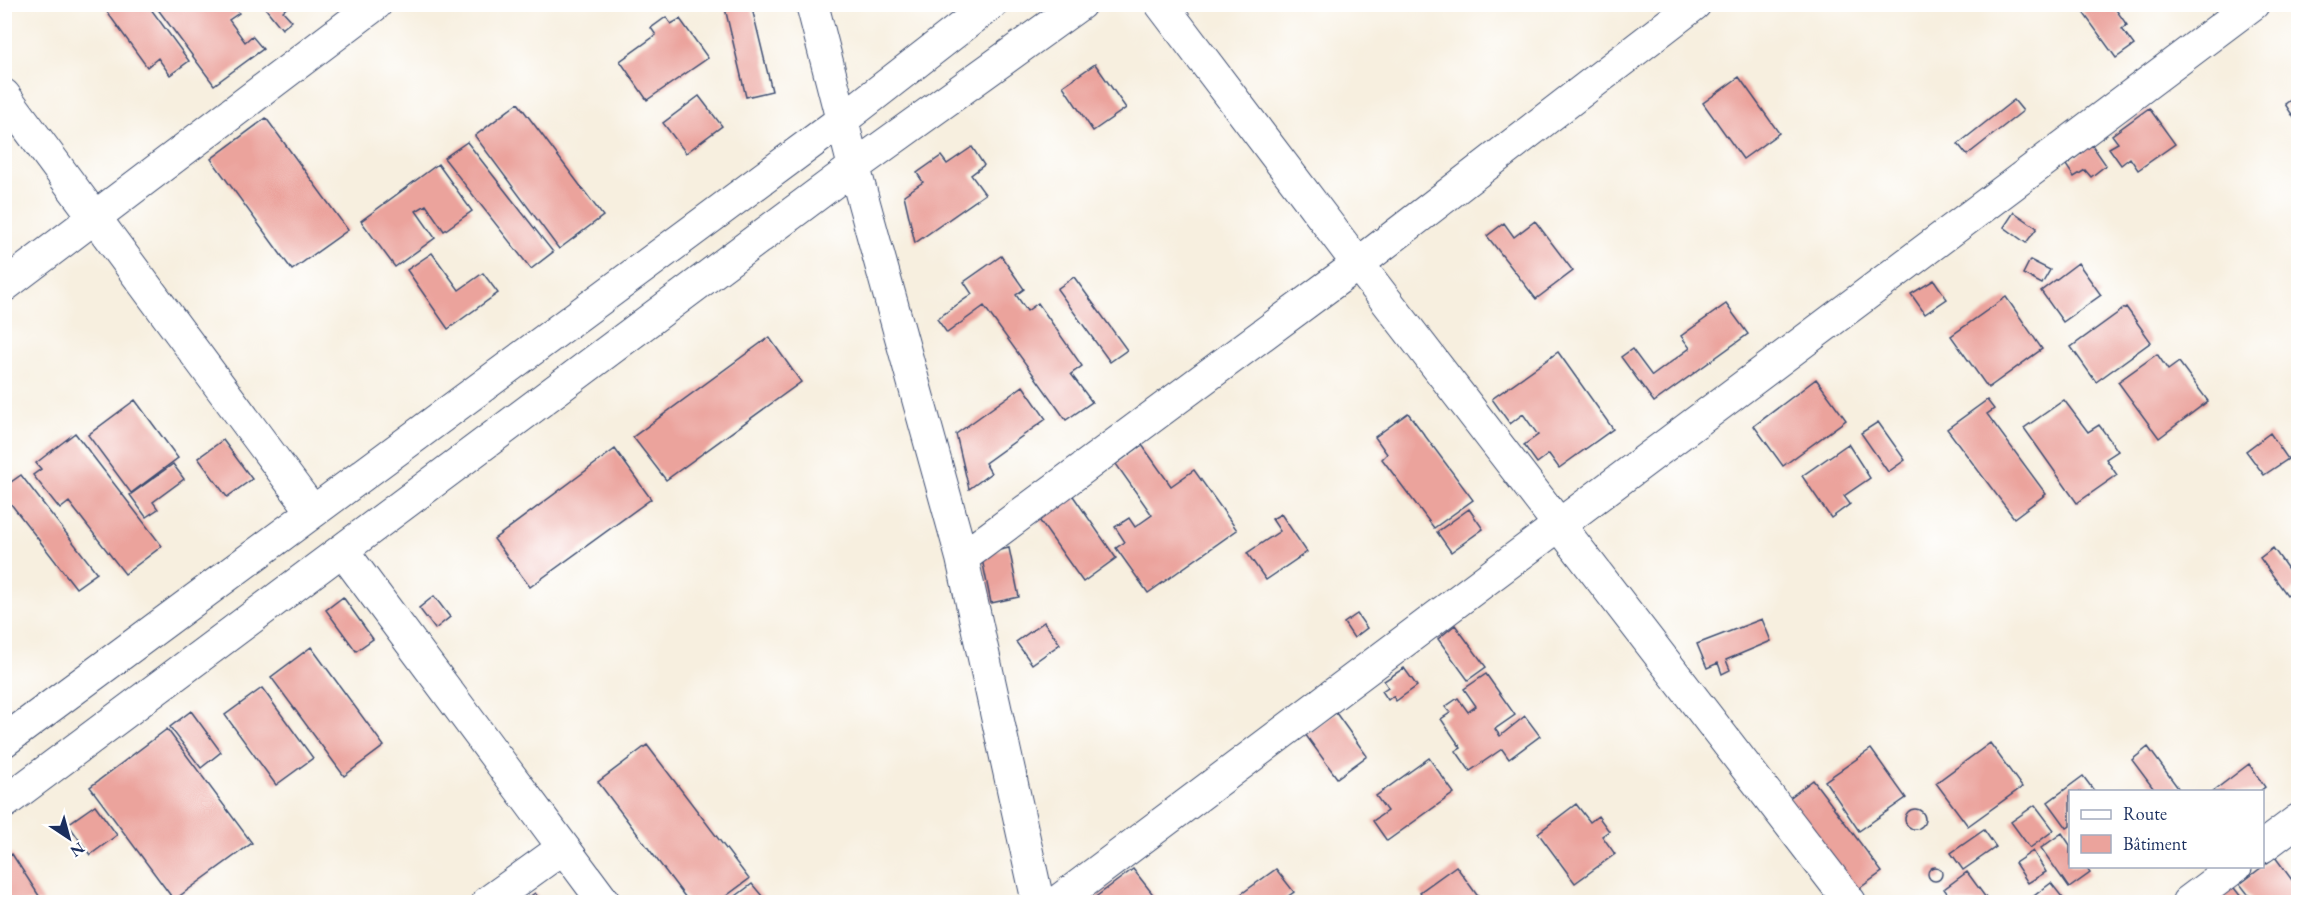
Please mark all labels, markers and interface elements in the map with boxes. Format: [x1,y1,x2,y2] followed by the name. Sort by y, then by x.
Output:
[2069,790,2264,868] legend
[2123,802,2167,825] text: Route
[39,808,99,868] north arrow
[2123,832,2187,855] text: Bâtiment
[66,837,89,862] text: N

